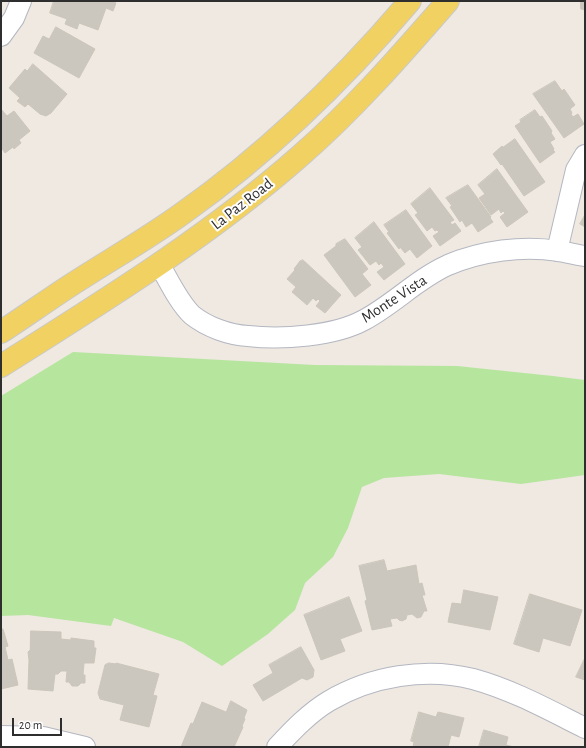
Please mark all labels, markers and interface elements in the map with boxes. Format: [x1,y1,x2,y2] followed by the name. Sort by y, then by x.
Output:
[207,174,277,234] street label: La Paz Road
[358,271,430,327] street label: Monte Vista
[14,710,64,736] scale bar
[19,719,42,731] text: 20 m

